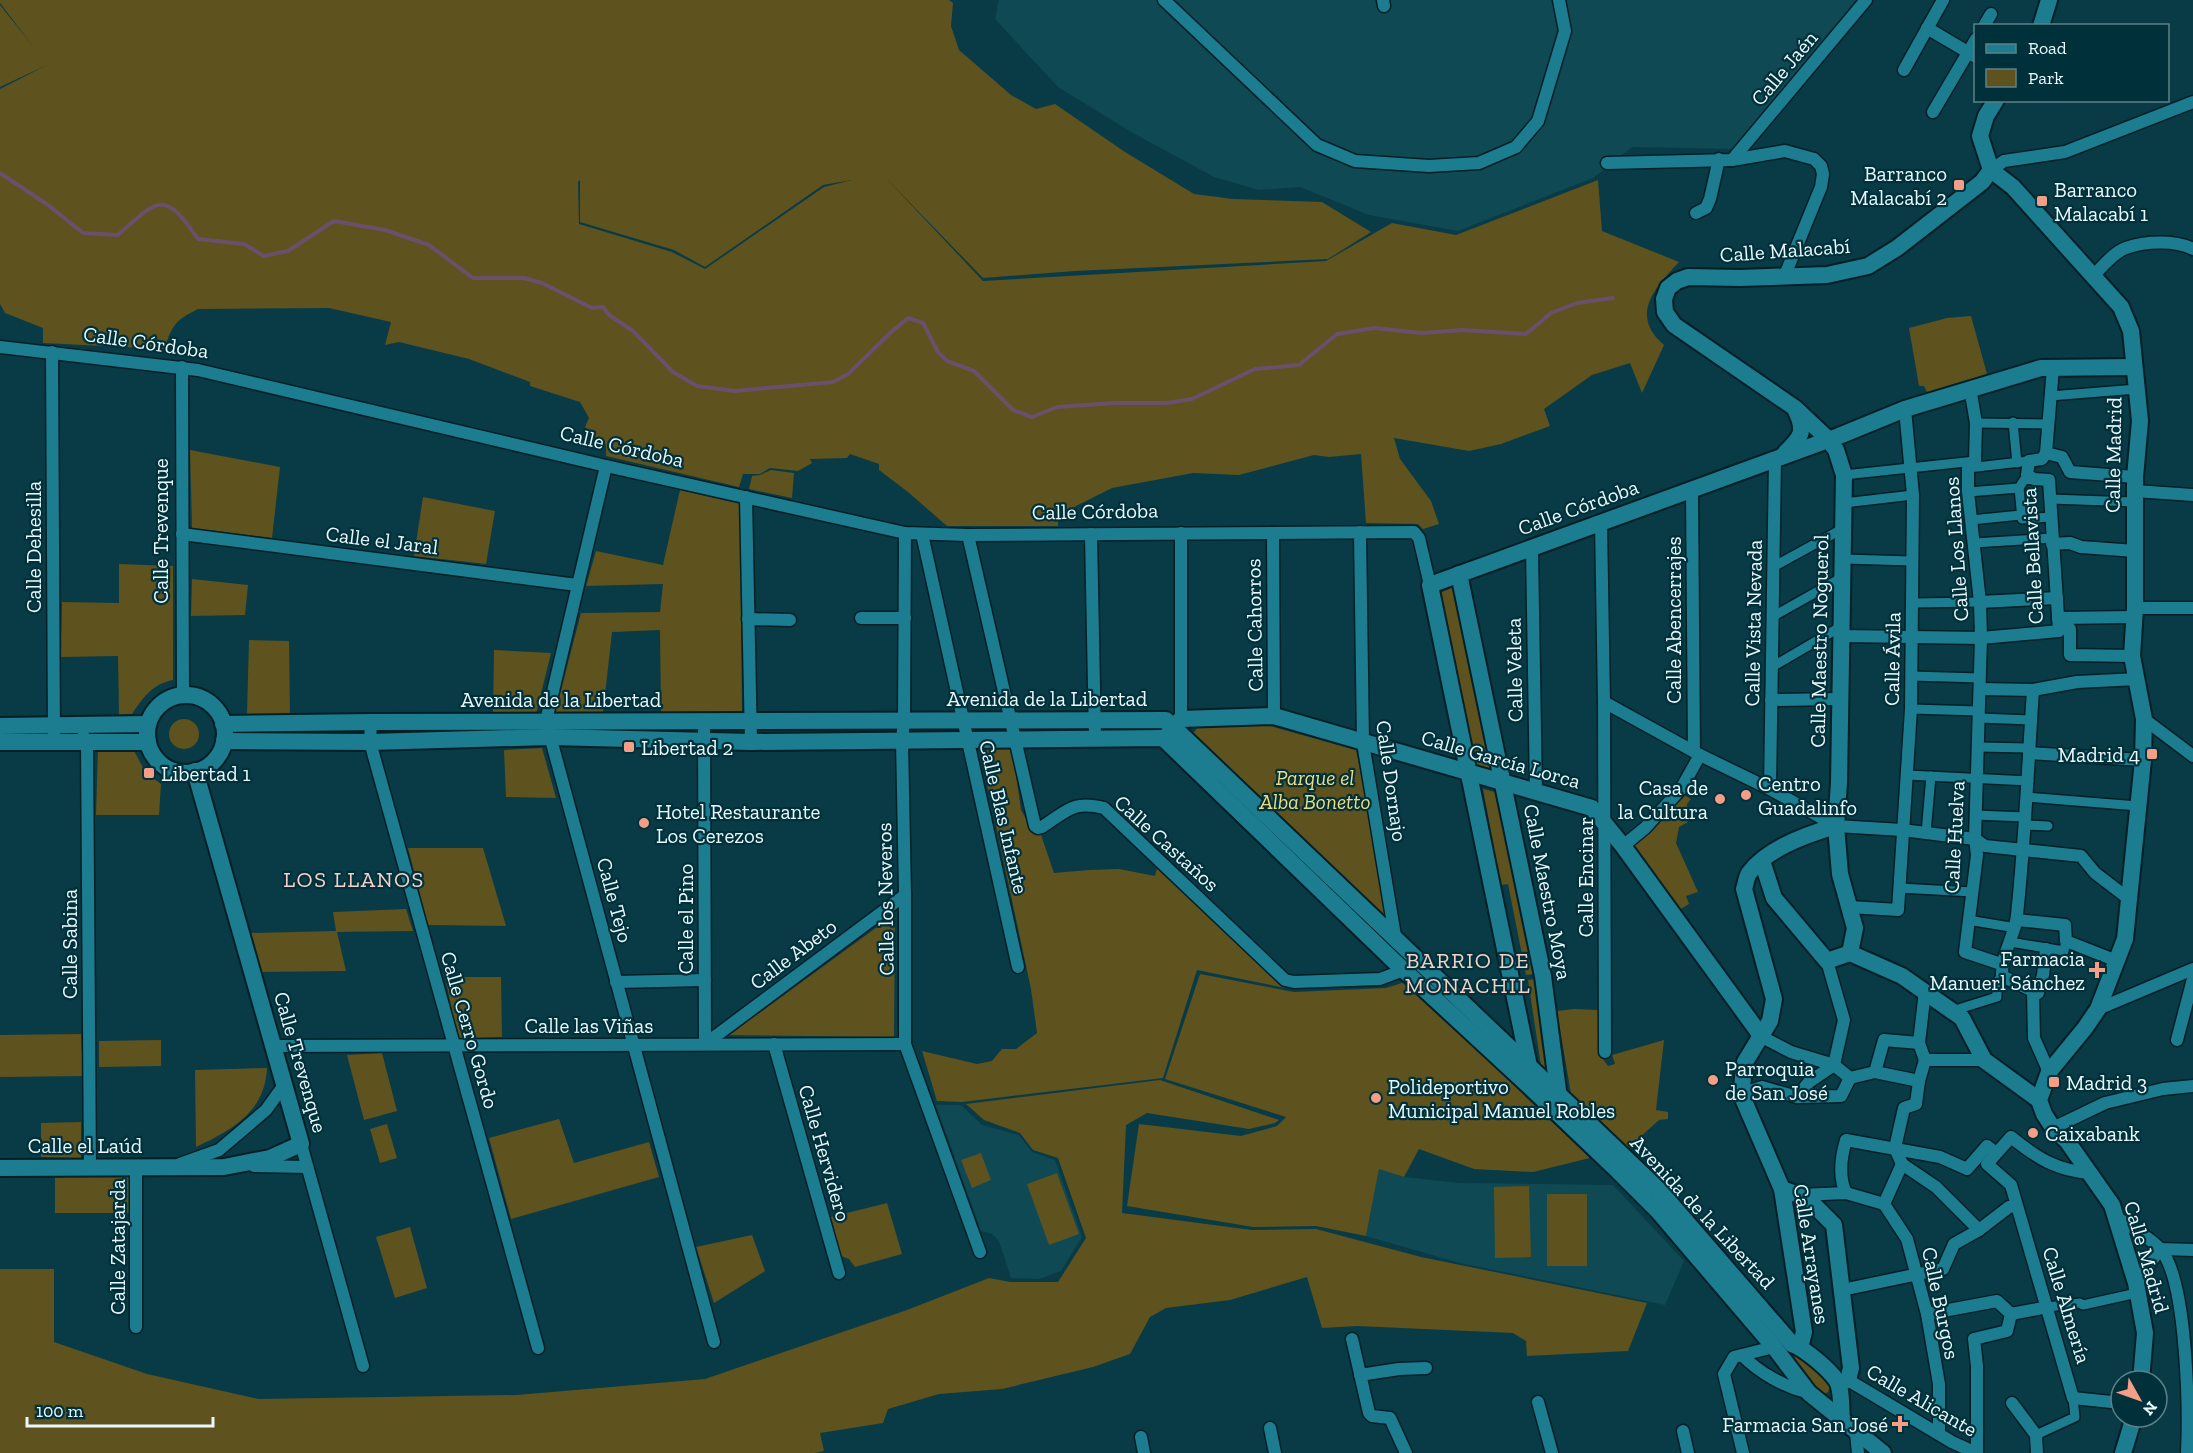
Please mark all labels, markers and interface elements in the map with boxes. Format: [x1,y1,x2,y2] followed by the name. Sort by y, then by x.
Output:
[1974,24,2169,102] legend
[1745,25,1823,111] street label: Calle Jaén
[2028,37,2067,59] text: Road
[2028,67,2064,89] text: Park
[1850,161,1947,210] place label: Barranco Malacabí 2
[2054,177,2148,226] place label: Barranco Malacabí 1
[1952,178,1966,192] marker: Barranco Malacabí 2
[2035,194,2049,208] marker: Barranco Malacabí 1
[1719,233,1851,267] street label: Calle Malacabí
[82,321,210,363] street label: Calle Córdoba
[2099,396,2127,513] street label: Calle Madrid
[558,420,686,472] street label: Calle Córdoba
[148,458,173,604] street label: Calle Trevenque
[1514,474,1642,540] street label: Calle Córdoba
[1938,476,1974,622] street label: Calle Los Llanos
[21,481,46,613] street label: Calle Dehesilla
[2016,487,2048,625] street label: Calle Bellavista
[1032,497,1158,525] street label: Calle Córdoba
[324,521,440,559] street label: Calle el Jaral
[1805,534,1833,748] street label: Calle Maestro Noguerol
[1661,536,1687,704] street label: Calle Abencerrajes
[1739,539,1767,707] street label: Calle Vista Nevada
[1240,558,1268,692] street label: Calle Cahorros
[1879,612,1905,706] street label: Calle Ávila
[1501,618,1527,722] street label: Calle Veleta
[947,686,1148,711] street label: Avenida de la Libertad
[461,687,662,712] street label: Avenida de la Libertad
[1370,719,1413,843] street label: Calle Dornajo
[1419,724,1583,794] street label: Calle García Lorca
[641,735,733,760] place label: Libertad 2
[974,738,1034,896] street label: Calle Blas Infante
[622,740,636,754] marker: Libertad 2
[2058,742,2140,767] place label: Madrid 4
[2145,747,2159,761] marker: Madrid 4
[161,761,251,786] place label: Libertad 1
[1258,765,1371,814] park label: Parque el Alba Bonetto
[142,766,156,780] marker: Libertad 1
[1758,771,1857,820] place label: Centro Guadalinfo
[1618,775,1708,824] place label: Casa de la Cultura
[1939,780,1969,894] street label: Calle Huelva
[1739,788,1753,802] marker: Centro Guadalinfo
[1109,789,1225,897] street label: Calle Castaños
[1713,792,1727,806] marker: Casa de la Cultura
[656,799,820,848] place label: Hotel Restaurante Los Cerezos
[1519,802,1577,982] street label: Calle Maestro Moya
[637,816,651,830] marker: Hotel Restaurante Los Cerezos
[1573,817,1598,937] street label: Calle Encinar
[871,822,899,976] street label: Calle los Neveros
[591,855,638,945] street label: Calle Tejo
[673,864,698,974] street label: Calle el Pino
[283,866,425,893] district label: LOS LLANOS
[57,889,82,999] street label: Calle Sabina
[745,913,841,995] street label: Calle Abeto
[1929,946,2085,995] place label: Farmacia Manuerl Sánchez
[1405,947,1531,999] district label: BARRIO DE MONACHIL
[436,948,504,1112] street label: Calle Cerro Gordo
[2090,963,2104,977] marker: Farmacia Manuerl Sánchez
[269,989,333,1135] street label: Calle Trevenque
[525,1013,653,1038] street label: Calle las Viñas
[1725,1056,1828,1105] place label: Parroquia de San José
[2066,1070,2147,1095] place label: Madrid 3
[1706,1073,1720,1087] marker: Parroquia de San José
[1388,1074,1615,1123] place label: Polideportivo Municipal Manuel Robles
[2047,1075,2061,1089] marker: Madrid 3
[794,1082,856,1224] street label: Calle Hervidero
[1369,1091,1383,1105] marker: Polideportivo Municipal Manuel Robles
[2045,1121,2140,1146] place label: Caixabank
[2026,1126,2040,1140] marker: Caixabank
[1625,1130,1781,1294] street label: Avenida de la Libertad
[28,1133,143,1158] street label: Calle el Laúd
[105,1179,131,1315] street label: Calle Zatajarda
[1789,1182,1835,1326] street label: Calle Arrayanes
[2119,1198,2175,1317] street label: Calle Madrid
[2037,1244,2097,1366] street label: Calle Almería
[1917,1245,1965,1361] street label: Calle Burgos
[1862,1358,1982,1442] street label: Calle Alicante
[2109,1369,2169,1429] north arrow
[27,1390,213,1428] scale bar
[2139,1398,2161,1419] text: N
[36,1400,84,1422] text: 100 m
[1722,1412,1888,1437] place label: Farmacia San José
[1893,1417,1907,1431] marker: Farmacia San José

